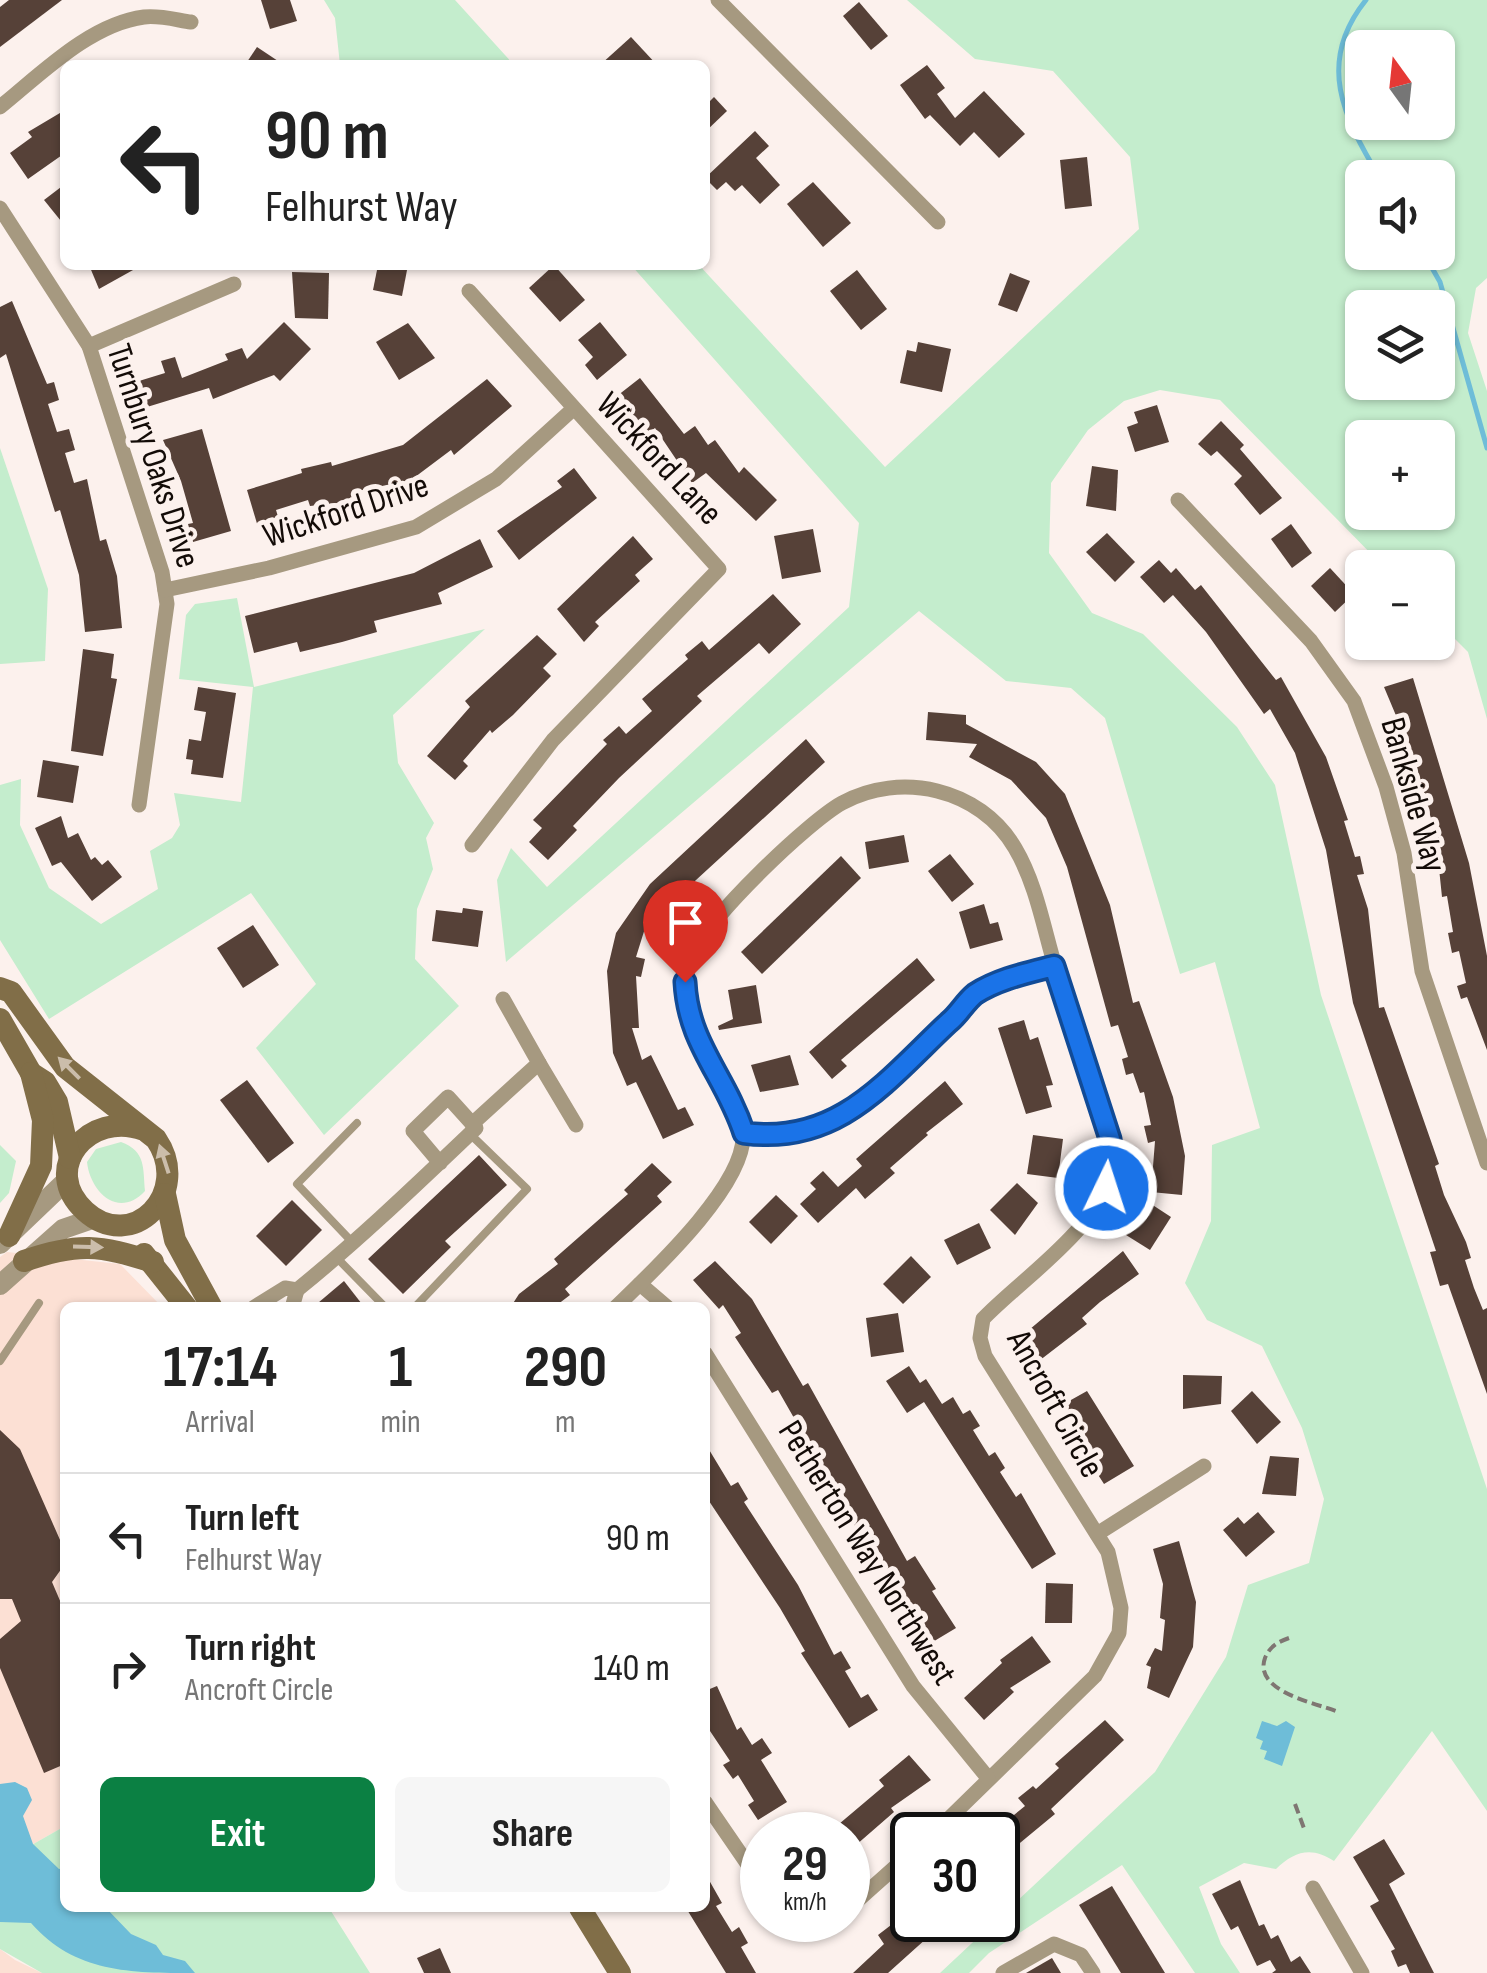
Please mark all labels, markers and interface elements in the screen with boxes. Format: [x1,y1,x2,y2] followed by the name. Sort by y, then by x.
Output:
[1345,30,1455,140] north arrow
[1345,30,1455,660] map controls
[265,95,389,179] text: 90 m
[100,100,230,230] icon: left
[1345,160,1455,270] button: sound
[265,180,458,235] text: Felhurst Way
[1345,290,1455,400] button: layers
[97,339,209,573] street label: Turnbury Oaks Drive
[587,384,731,534] street label: Wickford Lane
[1345,420,1455,530] button: +
[258,464,434,558] street label: Wickford Drive
[1345,550,1455,660] button: −
[1370,713,1456,877] street label: Bankside Way
[643,880,728,983] pin
[658,895,713,950] icon: arrive
[58,1057,82,1080] one-way arrow
[1054,1136,1158,1240] position arrow
[155,1144,170,1174] one-way arrow
[73,1240,105,1256] one-way arrow
[996,1322,1113,1485] street label: Ancroft Circle
[163,1332,277,1404] text: 17:14
[389,1332,412,1404] text: 1
[524,1332,607,1404] text: 290
[186,1403,255,1442] text: Arrival
[380,1403,421,1442] text: min
[555,1403,576,1442] text: m
[768,1413,966,1693] street label: Petherton Way Northwest
[185,1496,299,1541] text: Turn left
[100,1511,155,1566] icon: left
[606,1516,670,1561] text: 90 m
[185,1541,322,1580] text: Felhurst Way
[185,1626,316,1671] text: Turn right
[100,1641,155,1696] icon: right
[593,1646,670,1691] text: 140 m
[185,1671,333,1710] text: Ancroft Circle
[100,1777,375,1892] button: Exit
[395,1777,670,1892] button: Share
[890,1812,1020,1942] speed limit sign: 30
[782,1835,828,1895] text: 29
[783,1887,827,1918] text: km/h

